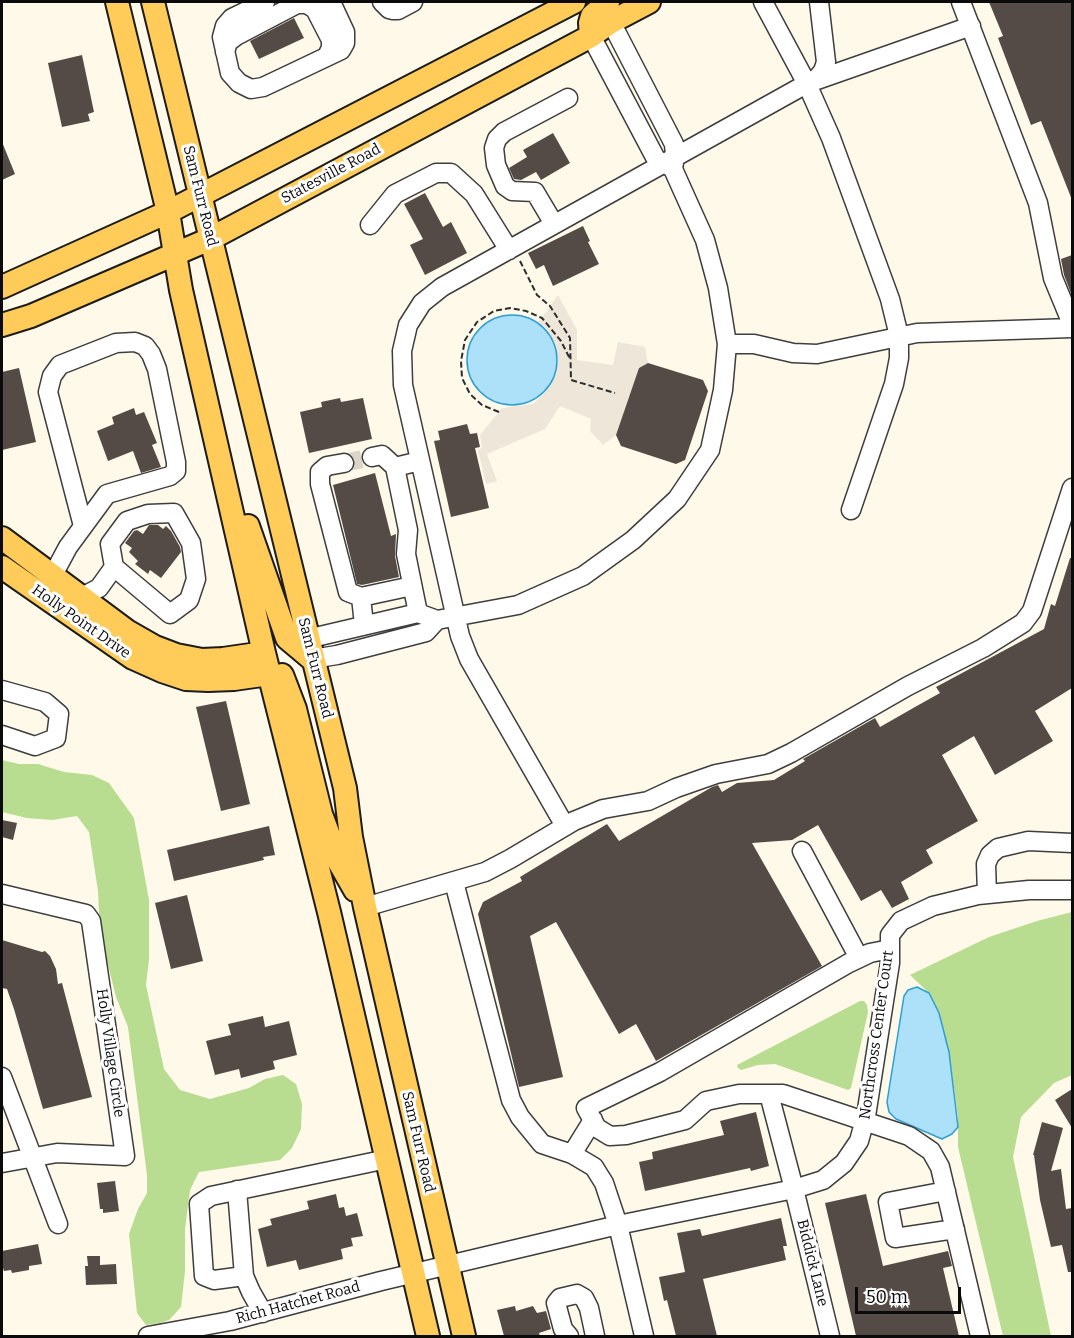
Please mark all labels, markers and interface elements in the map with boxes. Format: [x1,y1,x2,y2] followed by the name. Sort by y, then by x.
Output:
[278,140,384,208] street label: Statesville Road
[179,144,221,248] street label: Sam Furr Road
[28,581,134,663] street label: Holly Point Drive
[294,616,336,720] street label: Sam Furr Road
[856,949,898,1121] street label: Northcross Center Court
[92,987,128,1119] street label: Holly Village Circle
[398,1090,438,1194] street label: Sam Furr Road
[792,1218,832,1308] street label: Biddick Lane
[858,1275,964,1313] scale bar
[234,1278,362,1328] street label: Rich Hatchet Road
[866,1286,908,1308] text: 50 m

